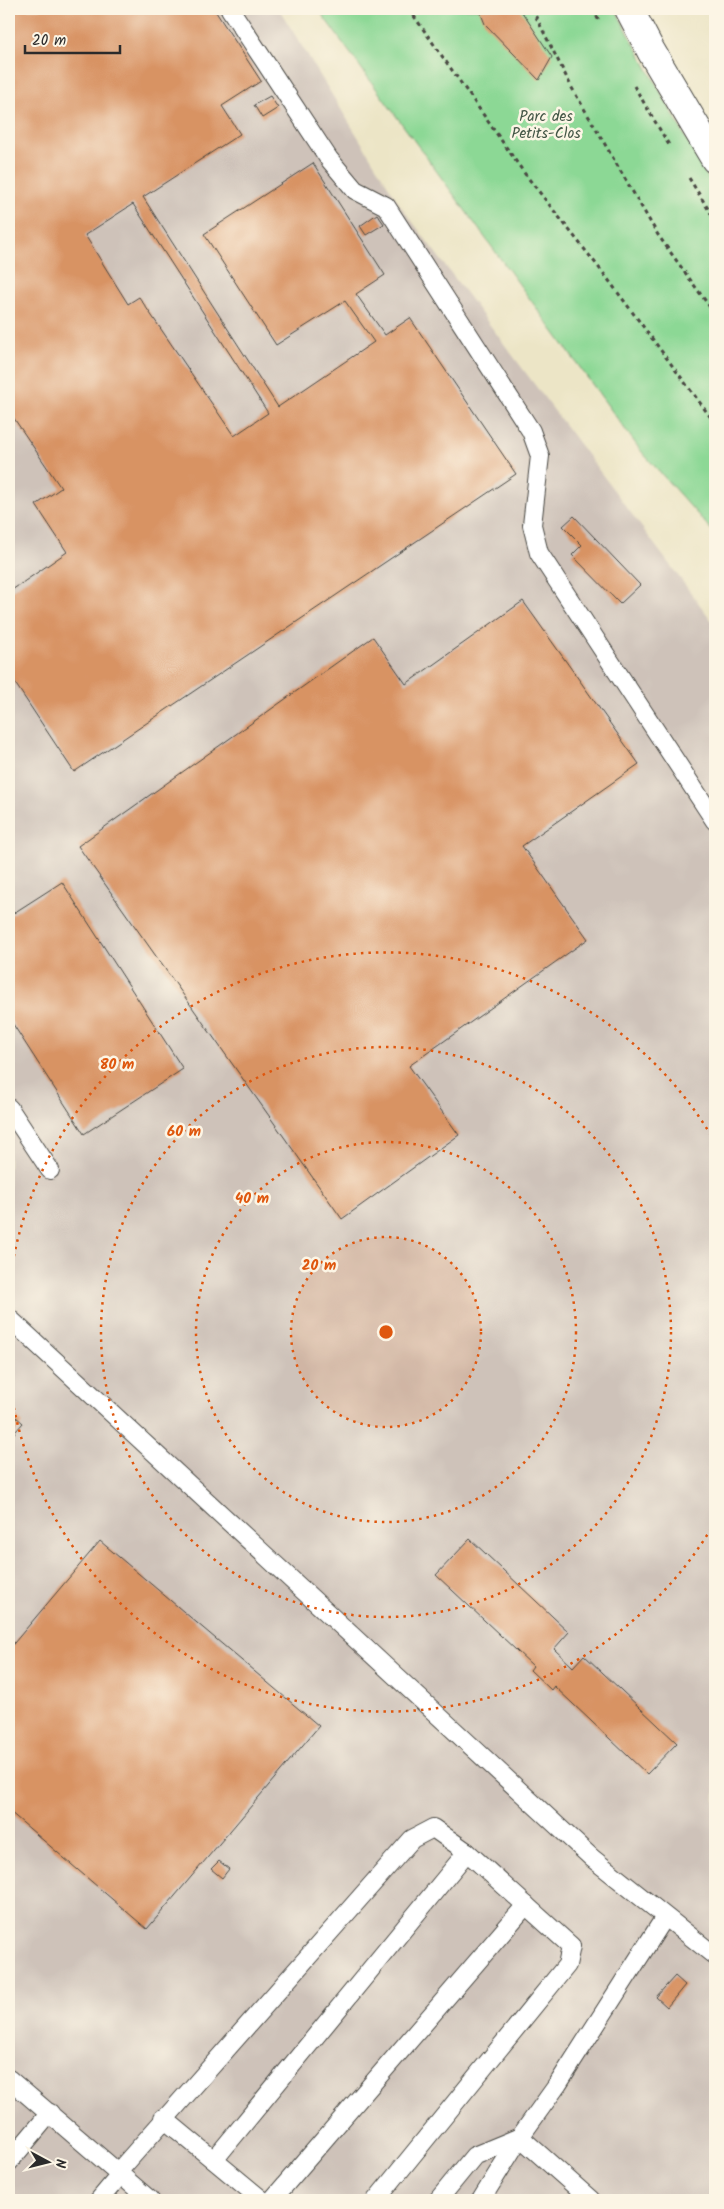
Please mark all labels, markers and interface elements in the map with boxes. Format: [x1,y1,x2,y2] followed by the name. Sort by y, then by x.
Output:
[25,22,120,54] scale bar
[32,29,66,53] text: 20 m
[511,105,581,146] park label: Parc des Petits-Clos
[100,1053,134,1077] text: 80 m
[167,1120,201,1144] text: 60 m
[235,1187,269,1211] text: 40 m
[302,1254,336,1278] text: 20 m
[377,1323,395,1341] centre of rings
[22,2136,72,2186] north arrow
[48,2158,71,2169] text: N

